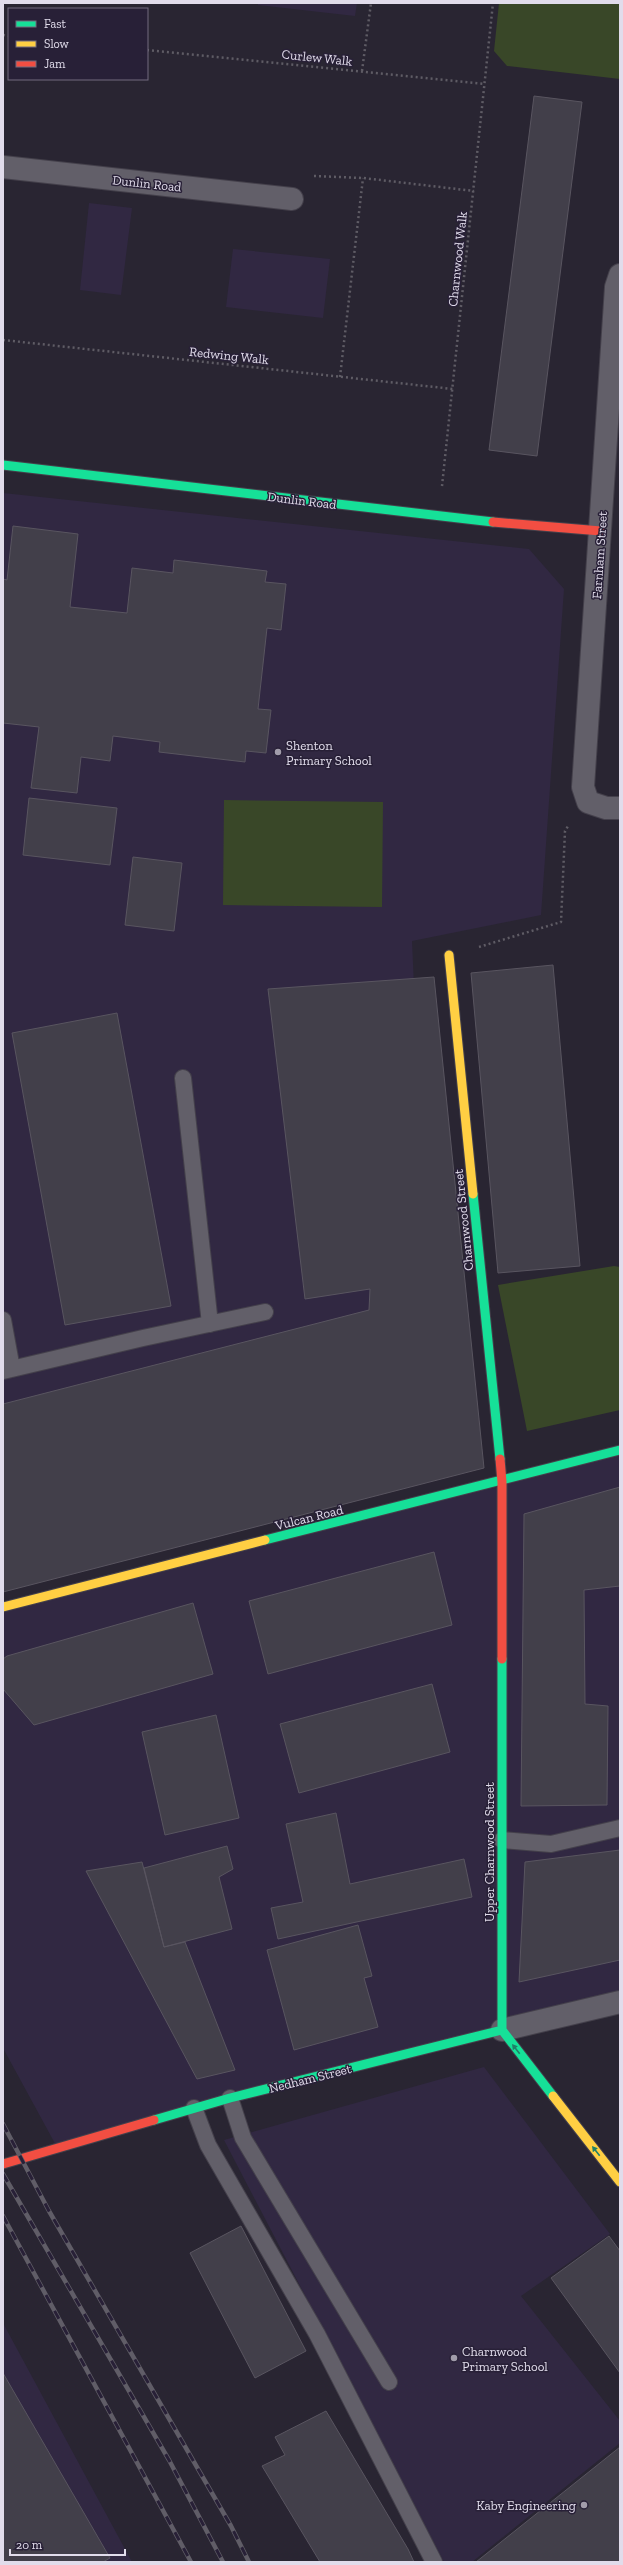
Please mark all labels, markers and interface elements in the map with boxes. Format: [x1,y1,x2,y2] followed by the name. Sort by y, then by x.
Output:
[8,8,148,80] legend
[44,17,67,31] text: Fast
[44,37,70,51] text: Slow
[281,46,353,69] street label: Curlew Walk
[44,57,66,71] text: Jam
[112,172,182,195] street label: Dunlin Road
[445,211,470,307] street label: Charnwood Walk
[188,344,270,367] street label: Redwing Walk
[267,489,337,512] street label: Dunlin Road
[589,510,610,600] street label: Farnham Street
[286,738,372,768] place label: Shenton Primary School
[273,747,283,757] marker: Shenton Primary School
[451,1168,476,1272] street label: Charnwood Street
[273,1502,345,1533] street label: Vulcan Road
[482,1782,497,1922] street label: Upper Charnwood Street
[512,2043,521,2054] one-way arrow
[267,2061,353,2096] street label: Nedham Street
[592,2146,600,2157] one-way arrow
[462,2344,548,2374] place label: Charnwood Primary School
[449,2353,459,2363] marker: Charnwood Primary School
[476,2498,576,2513] place label: Kaby Engineering
[579,2500,589,2510] marker: Kaby Engineering
[10,2531,125,2557] scale bar
[16,2538,43,2552] text: 20 m

